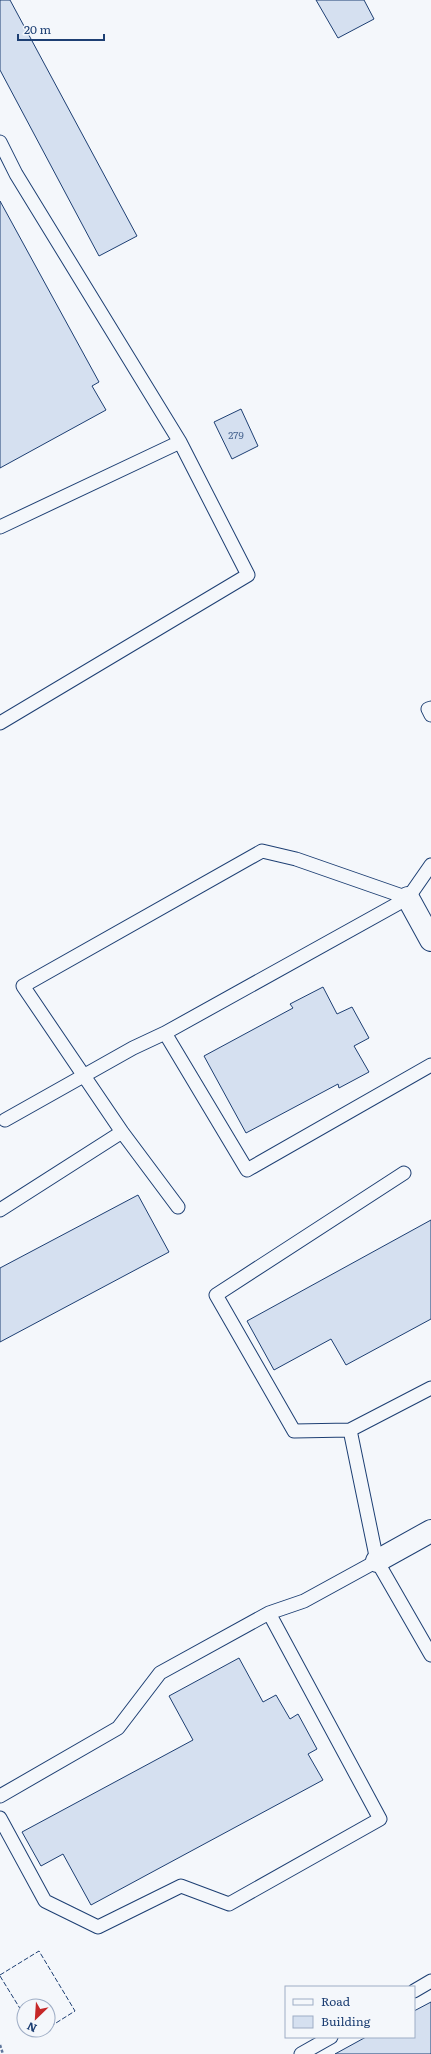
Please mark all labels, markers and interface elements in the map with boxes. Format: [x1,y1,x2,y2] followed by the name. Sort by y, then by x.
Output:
[18,16,104,42] scale bar
[24,20,51,38] text: 20 m
[228,427,244,442] house number: 279
[285,1986,415,2038] legend
[321,1992,351,2010] text: Road
[16,1998,56,2038] north arrow
[321,2012,371,2030] text: Building
[24,2019,39,2037] text: N

